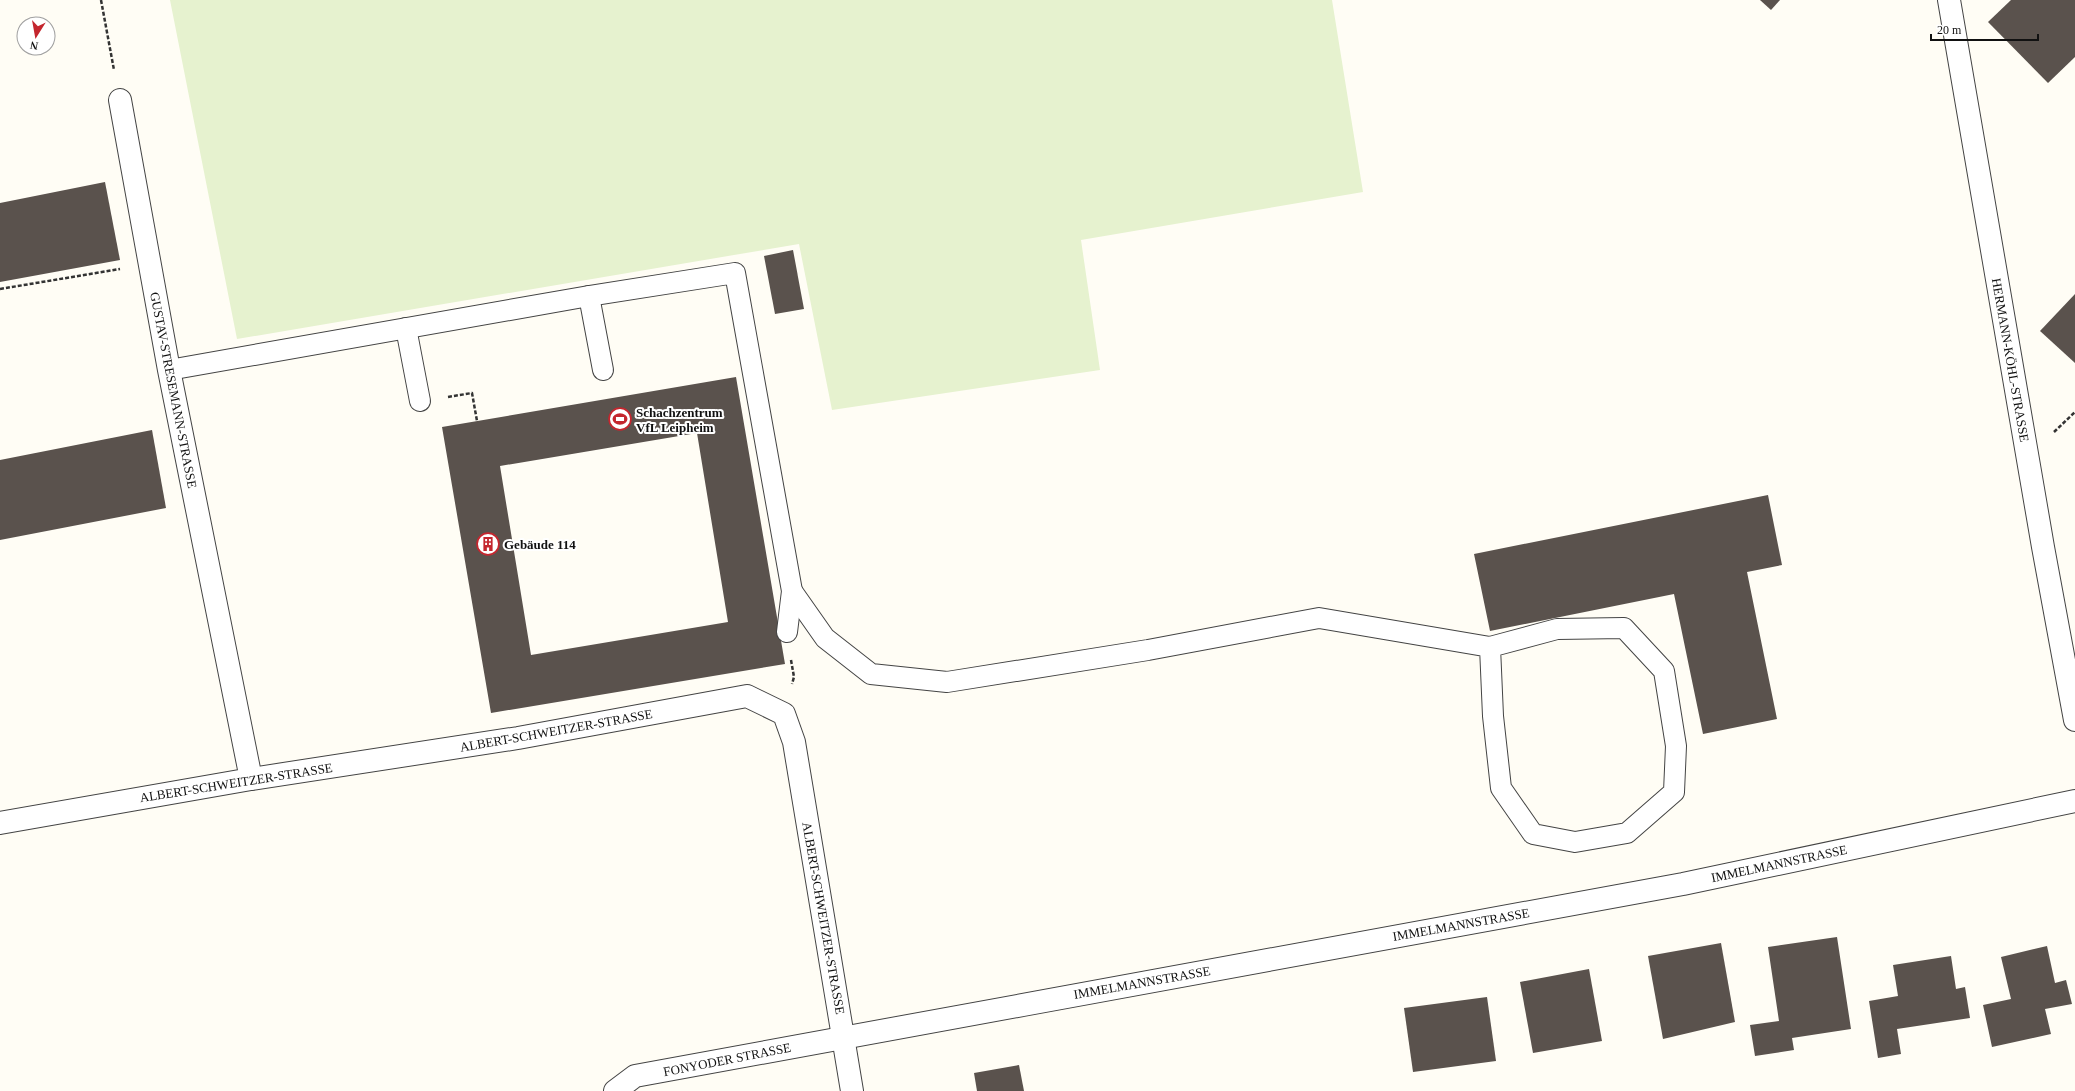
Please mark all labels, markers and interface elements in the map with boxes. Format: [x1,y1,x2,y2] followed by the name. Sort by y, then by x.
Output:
[16,16,56,56] north arrow
[1931,16,2038,42] scale bar
[1937,23,1962,37] text: 20 m
[29,39,39,52] text: N
[1989,277,2032,443] street label: HERMANN-KÖHL-STRASSE
[147,291,200,490] street label: GUSTAV-STRESEMANN-STRASSE
[636,405,723,435] place label: Schachzentrum VfL Leipheim
[607,406,633,432] sports icon: Schachzentrum VfL Leipheim
[475,531,501,557] building icon: Gebäude 114
[504,537,576,552] place label: Gebäude 114
[459,706,654,755] street label: ALBERT-SCHWEITZER-STRASSE
[139,760,334,805] street label: ALBERT-SCHWEITZER-STRASSE
[799,821,848,1016] street label: ALBERT-SCHWEITZER-STRASSE
[1710,842,1849,885] street label: IMMELMANNSTRASSE
[1391,905,1531,944] street label: IMMELMANNSTRASSE
[1072,963,1212,1002] street label: IMMELMANNSTRASSE
[662,1040,792,1079] street label: FONYODER STRASSE

